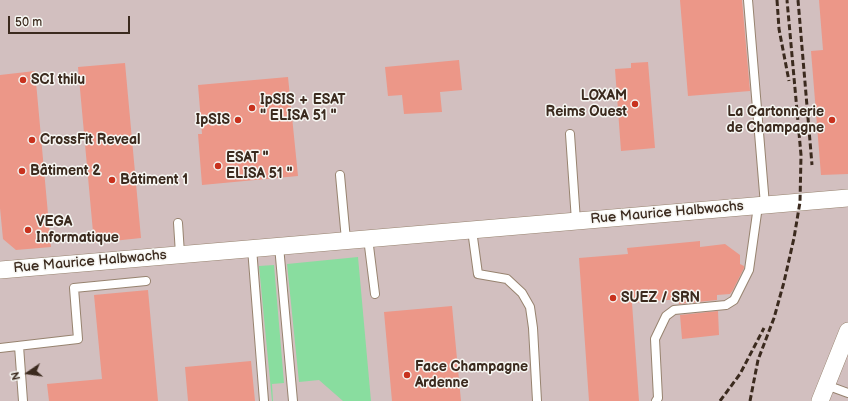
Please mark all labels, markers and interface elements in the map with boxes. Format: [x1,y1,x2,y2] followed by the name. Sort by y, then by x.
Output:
[10,8,132,34] scale bar
[15,15,42,30] text: 50 m
[31,72,85,88] place label: SCI thilu
[18,75,28,85] marker: SCI thilu
[546,88,627,120] place label: LOXAM Reims Ouest
[260,92,346,124] place label: IpSIS + ESAT " ELISA 51 "
[630,99,640,109] marker: LOXAM Reims Ouest
[247,103,257,113] marker: IpSIS + ESAT " ELISA 51 "
[727,104,824,136] place label: La Cartonnerie de Champagne
[195,112,230,128] place label: IpSIS
[233,115,243,125] marker: IpSIS
[827,115,837,125] marker: La Cartonnerie de Champagne
[40,132,140,148] place label: CrossFit Reveal
[27,135,37,145] marker: CrossFit Reveal
[226,150,293,182] place label: ESAT " ELISA 51 "
[213,161,223,171] marker: ESAT " ELISA 51 "
[30,163,101,179] place label: Bâtiment 2
[17,166,27,176] marker: Bâtiment 2
[120,172,188,188] place label: Bâtiment 1
[107,175,117,185] marker: Bâtiment 1
[590,198,744,228] street label: Rue Maurice Halbwachs
[36,214,119,246] place label: VEGA Informatique
[23,225,33,235] marker: VEGA Informatique
[13,247,167,277] street label: Rue Maurice Halbwachs
[621,290,700,306] place label: SUEZ / SRN
[608,293,618,303] marker: SUEZ / SRN
[8,353,48,393] north arrow
[415,359,528,392] place label: Face Champagne Ardenne
[9,370,23,381] text: N
[402,370,412,380] marker: Face Champagne Ardenne

